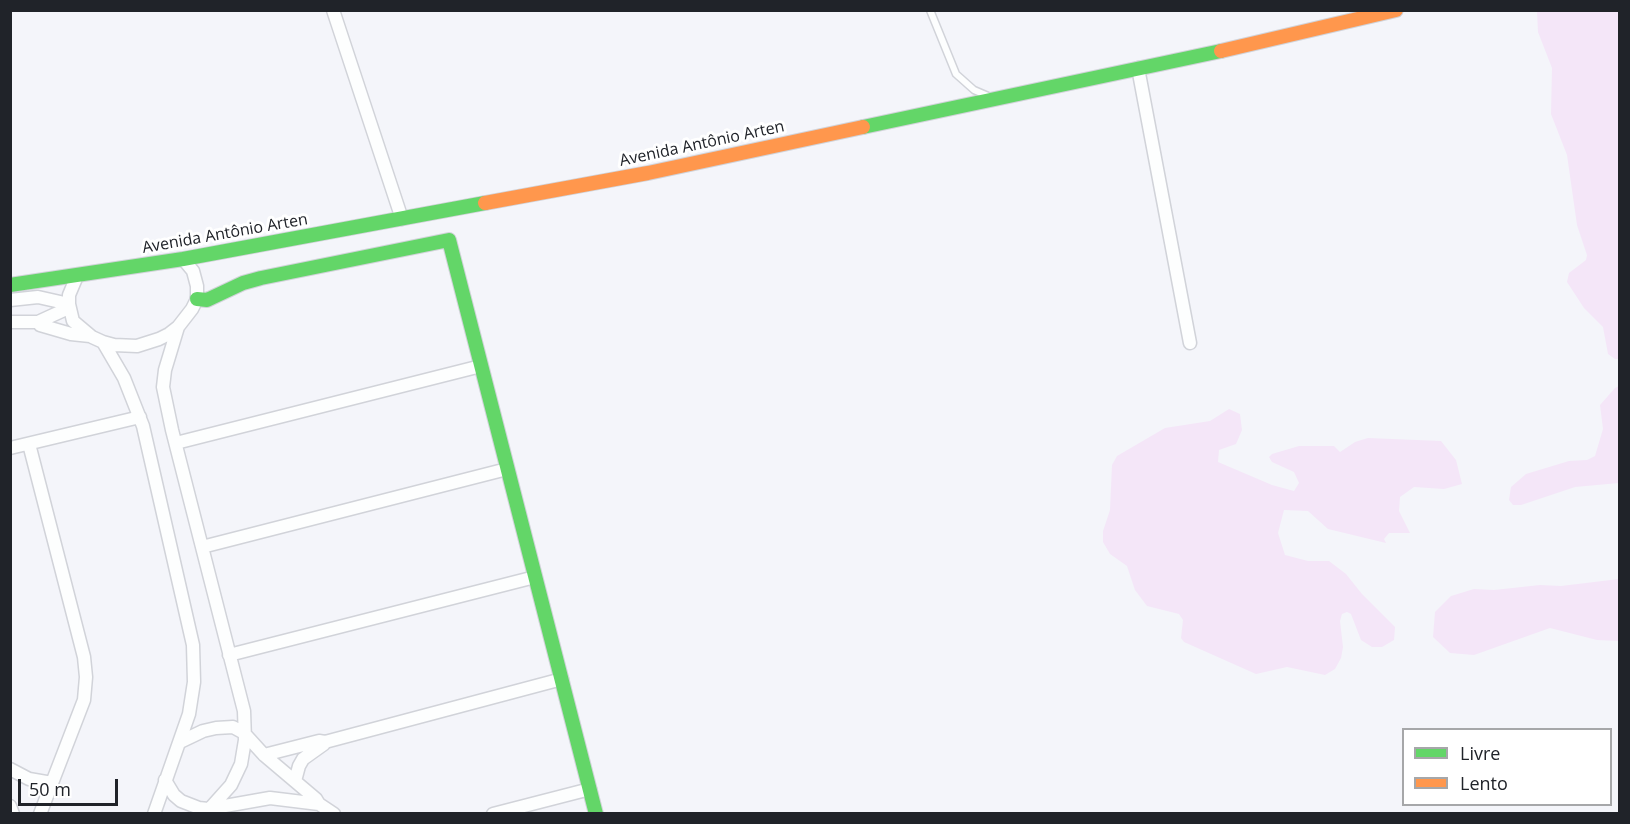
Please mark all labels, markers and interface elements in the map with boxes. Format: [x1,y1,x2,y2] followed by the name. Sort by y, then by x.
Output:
[618,117,786,171] street label: Avenida Antônio Arten
[141,210,309,258] street label: Avenida Antônio Arten
[1402,728,1612,806] legend
[1460,741,1500,765] text: Livre
[21,767,122,805] scale bar
[1460,771,1508,795] text: Lento
[29,777,71,801] text: 50 m

